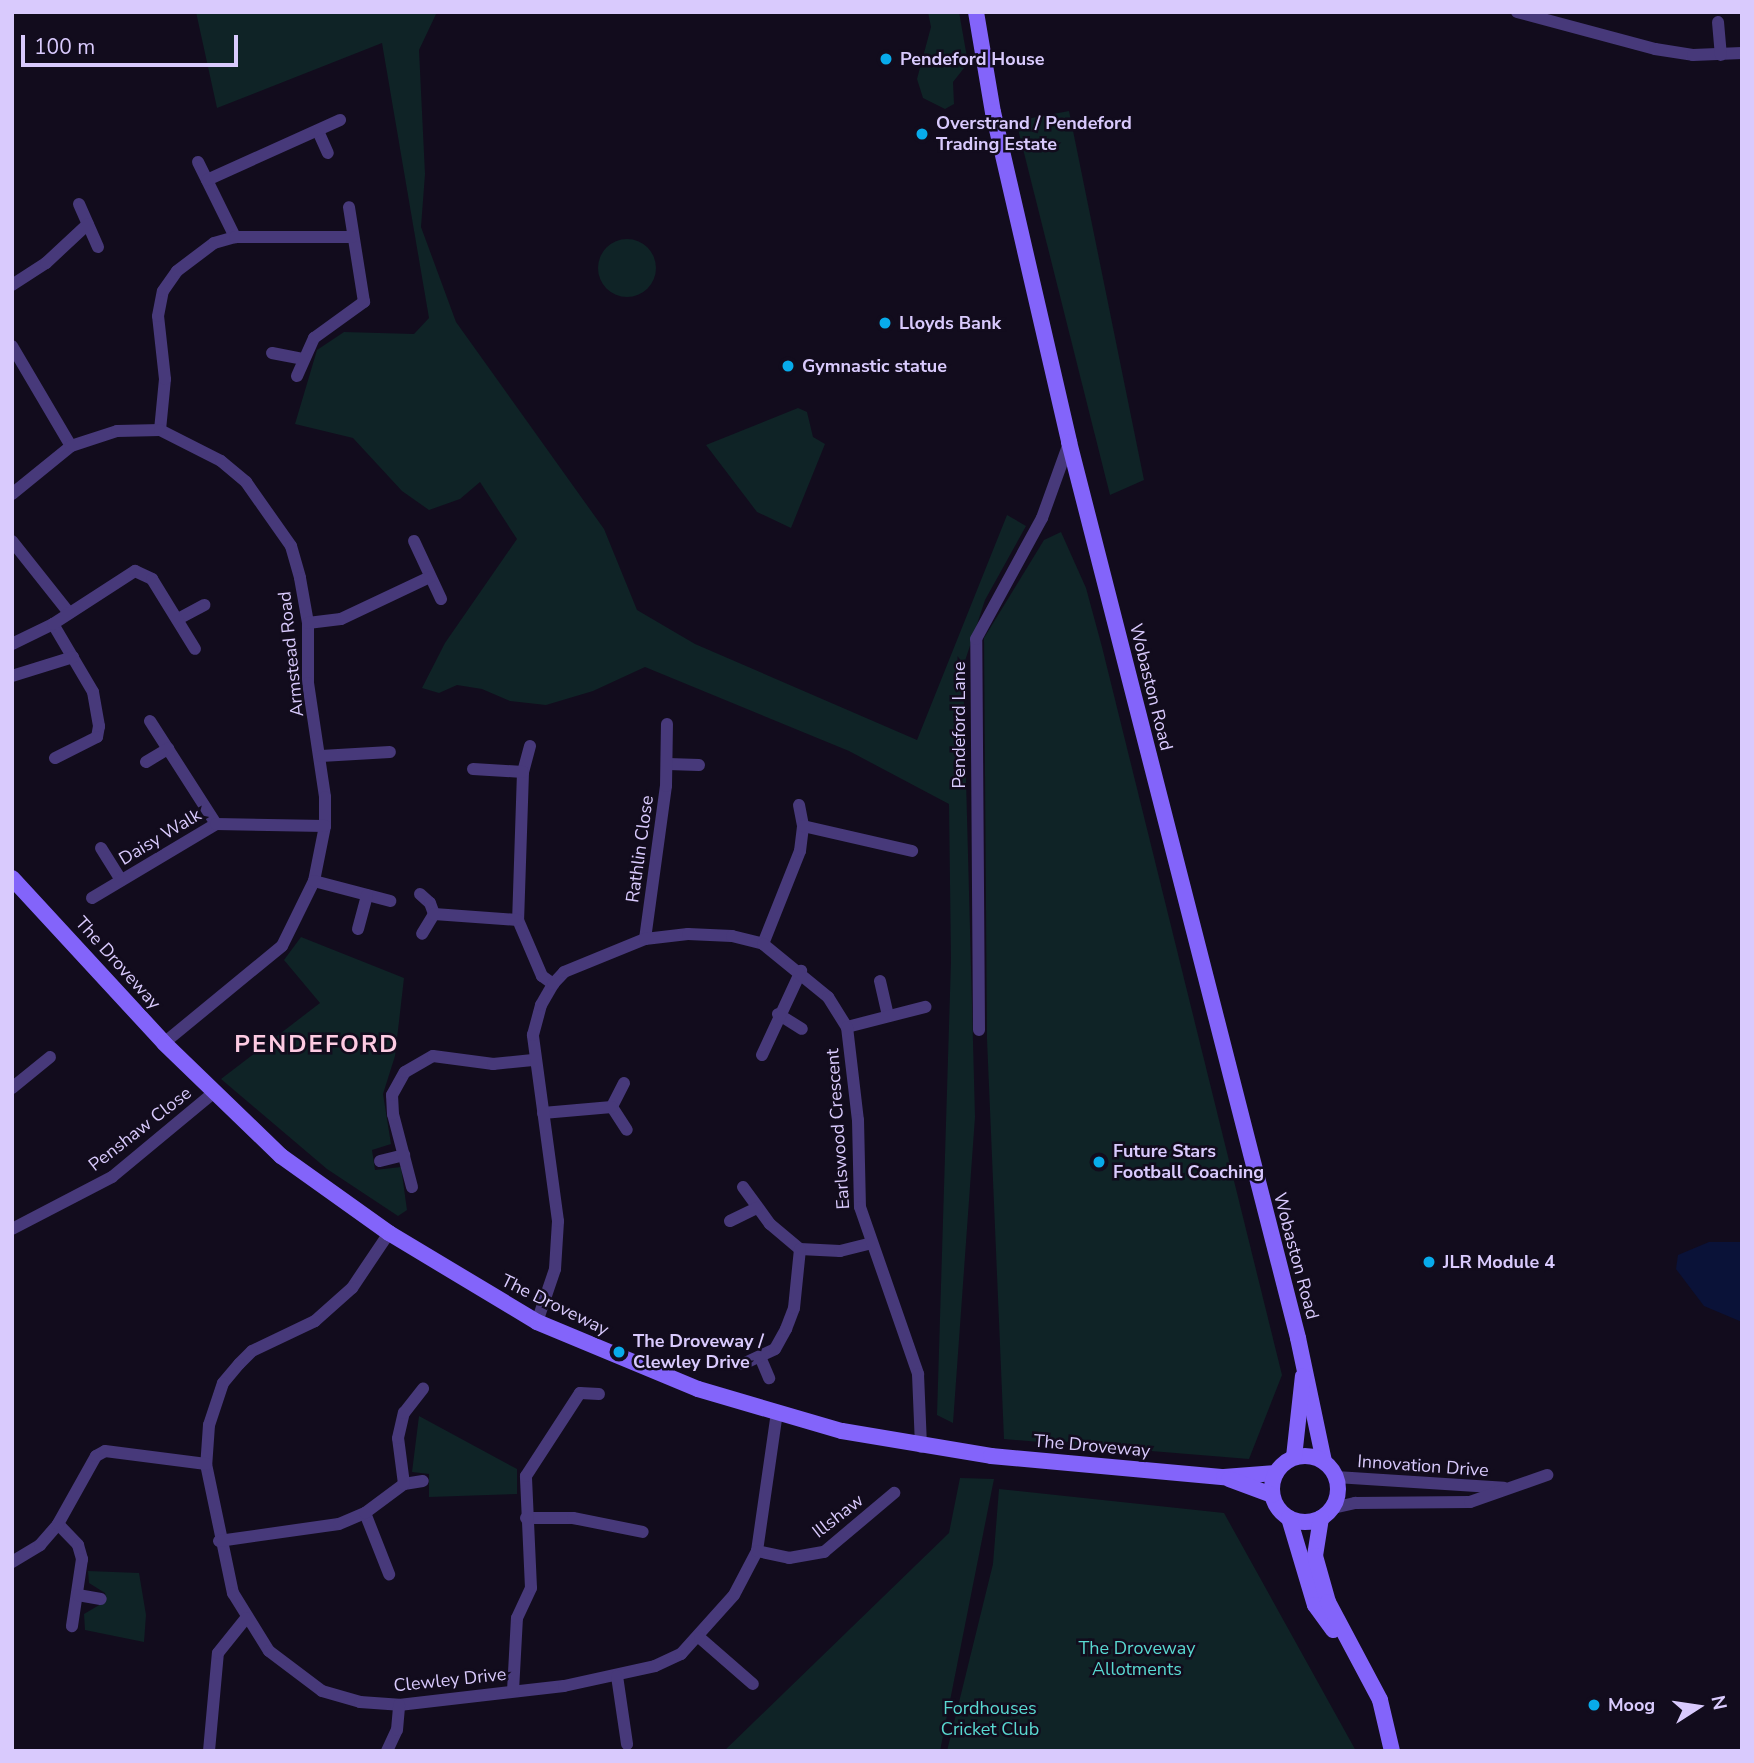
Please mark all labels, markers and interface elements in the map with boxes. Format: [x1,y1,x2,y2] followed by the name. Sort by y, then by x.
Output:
[24,21,242,65] scale bar
[34,33,95,61] text: 100 m
[900,48,1045,70] place label: Pendeford House
[878,51,894,67] marker: Pendeford House
[936,113,1132,156] place label: Overstrand / Pendeford Trading Estate
[914,126,930,142] marker: Overstrand / Pendeford Trading Estate
[899,312,1001,334] place label: Lloyds Bank
[877,315,893,331] marker: Lloyds Bank
[802,355,947,377] place label: Gymnastic statue
[780,358,796,374] marker: Gymnastic statue
[274,590,308,718] street label: Armstead Road
[1125,621,1177,753] street label: Wobaston Road
[948,661,970,789] street label: Pendeford Lane
[622,794,658,904] street label: Rathlin Close
[115,804,205,870] street label: Daisy Walk
[71,912,165,1014] street label: The Droveway
[235,1031,399,1059] district label: PENDEFORD
[822,1048,854,1210] street label: Earlswood Crescent
[84,1082,196,1176] street label: Penshaw Close
[1113,1141,1264,1184] place label: Future Stars Football Coaching
[1091,1154,1107,1170] marker: Future Stars Football Coaching
[1269,1190,1323,1322] street label: Wobaston Road
[1443,1251,1555,1273] place label: JLR Module 4
[1421,1254,1437,1270] marker: JLR Module 4
[498,1270,612,1340] street label: The Droveway
[633,1331,764,1374] place label: The Droveway / Clewley Drive
[611,1344,627,1360] marker: The Droveway / Clewley Drive
[1033,1430,1151,1462] street label: The Droveway
[1357,1451,1489,1481] street label: Innovation Drive
[808,1489,868,1543] street label: Illshaw
[1078,1638,1196,1680] park label: The Droveway Allotments
[393,1663,507,1697] street label: Clewley Drive
[1663,1672,1733,1742] north arrow
[1704,1693,1733,1712] text: N
[1608,1694,1655,1716] place label: Moog
[1586,1697,1602,1713] marker: Moog
[941,1698,1039,1740] park label: Fordhouses Cricket Club

